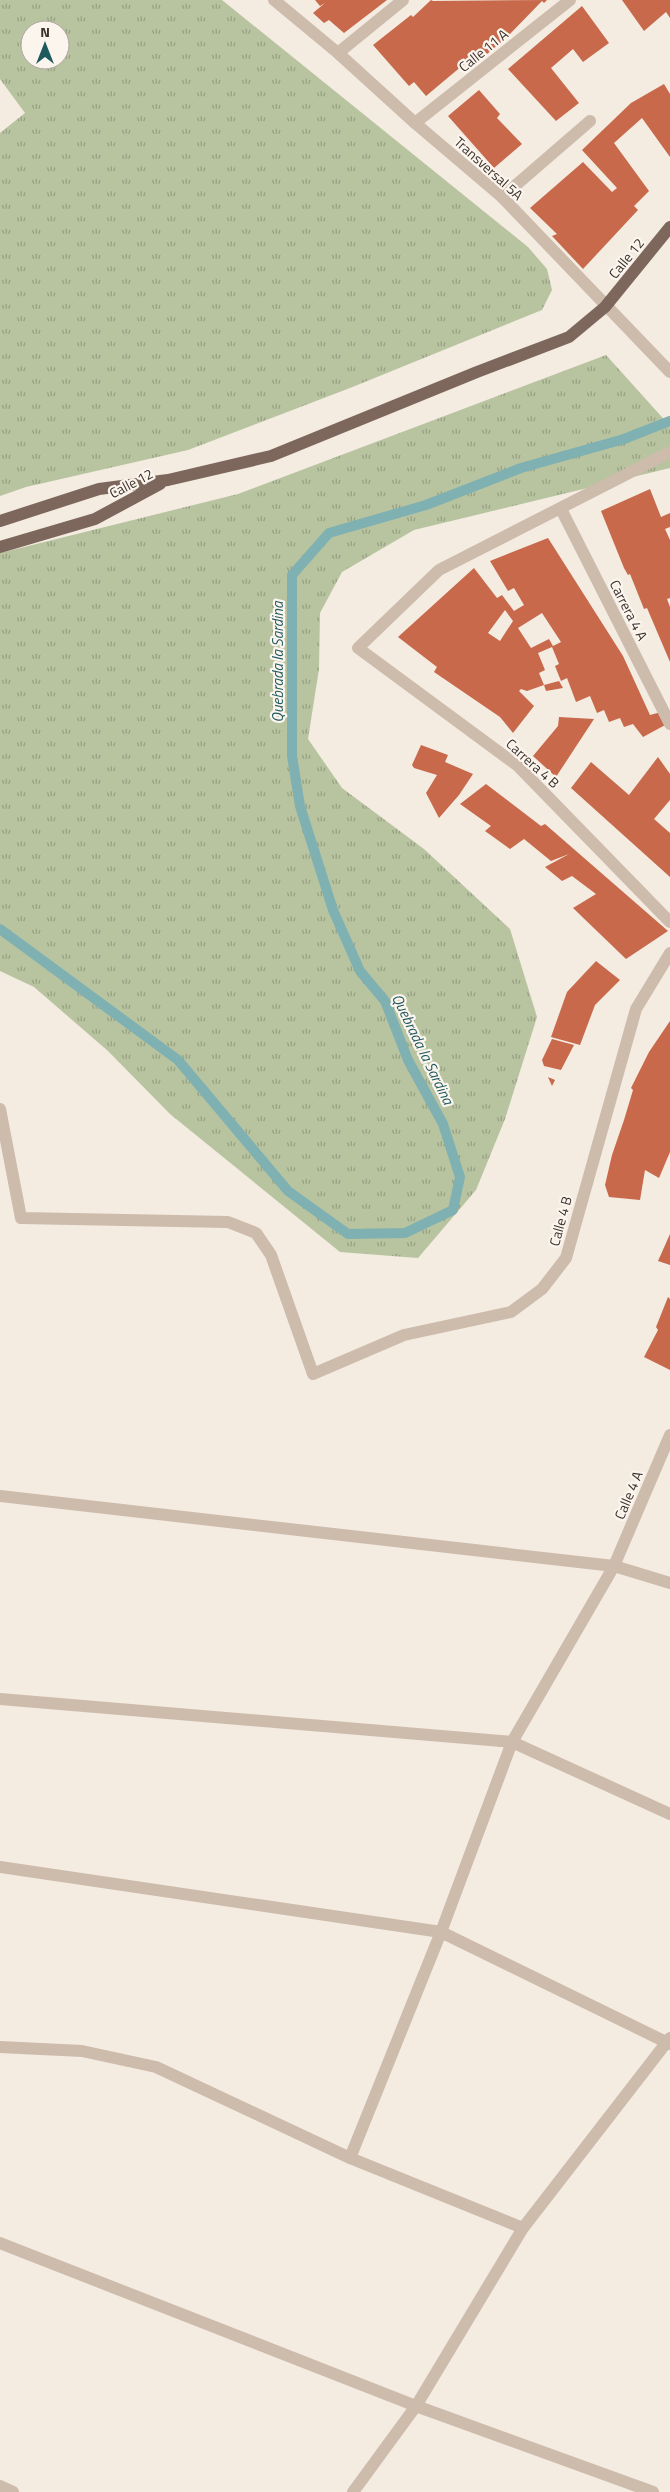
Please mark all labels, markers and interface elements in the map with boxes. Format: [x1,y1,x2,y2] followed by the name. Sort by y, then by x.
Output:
[20,20,70,70] north arrow
[40,21,50,42] text: N
[454,23,513,77] street label: Calle 11 A
[450,131,529,205] street label: Transversal 5A
[603,233,649,283] street label: Calle 12
[105,463,157,503] street label: Calle 12
[605,576,654,645] street label: Carrera 4 A
[266,600,289,722] water label: Quebrada la Sardina
[502,733,564,793] street label: Carrera 4 B
[386,990,460,1110] water label: Quebrada la Sardina
[543,1194,577,1248] street label: Calle 4 B
[608,1467,648,1522] street label: Calle 4 A

